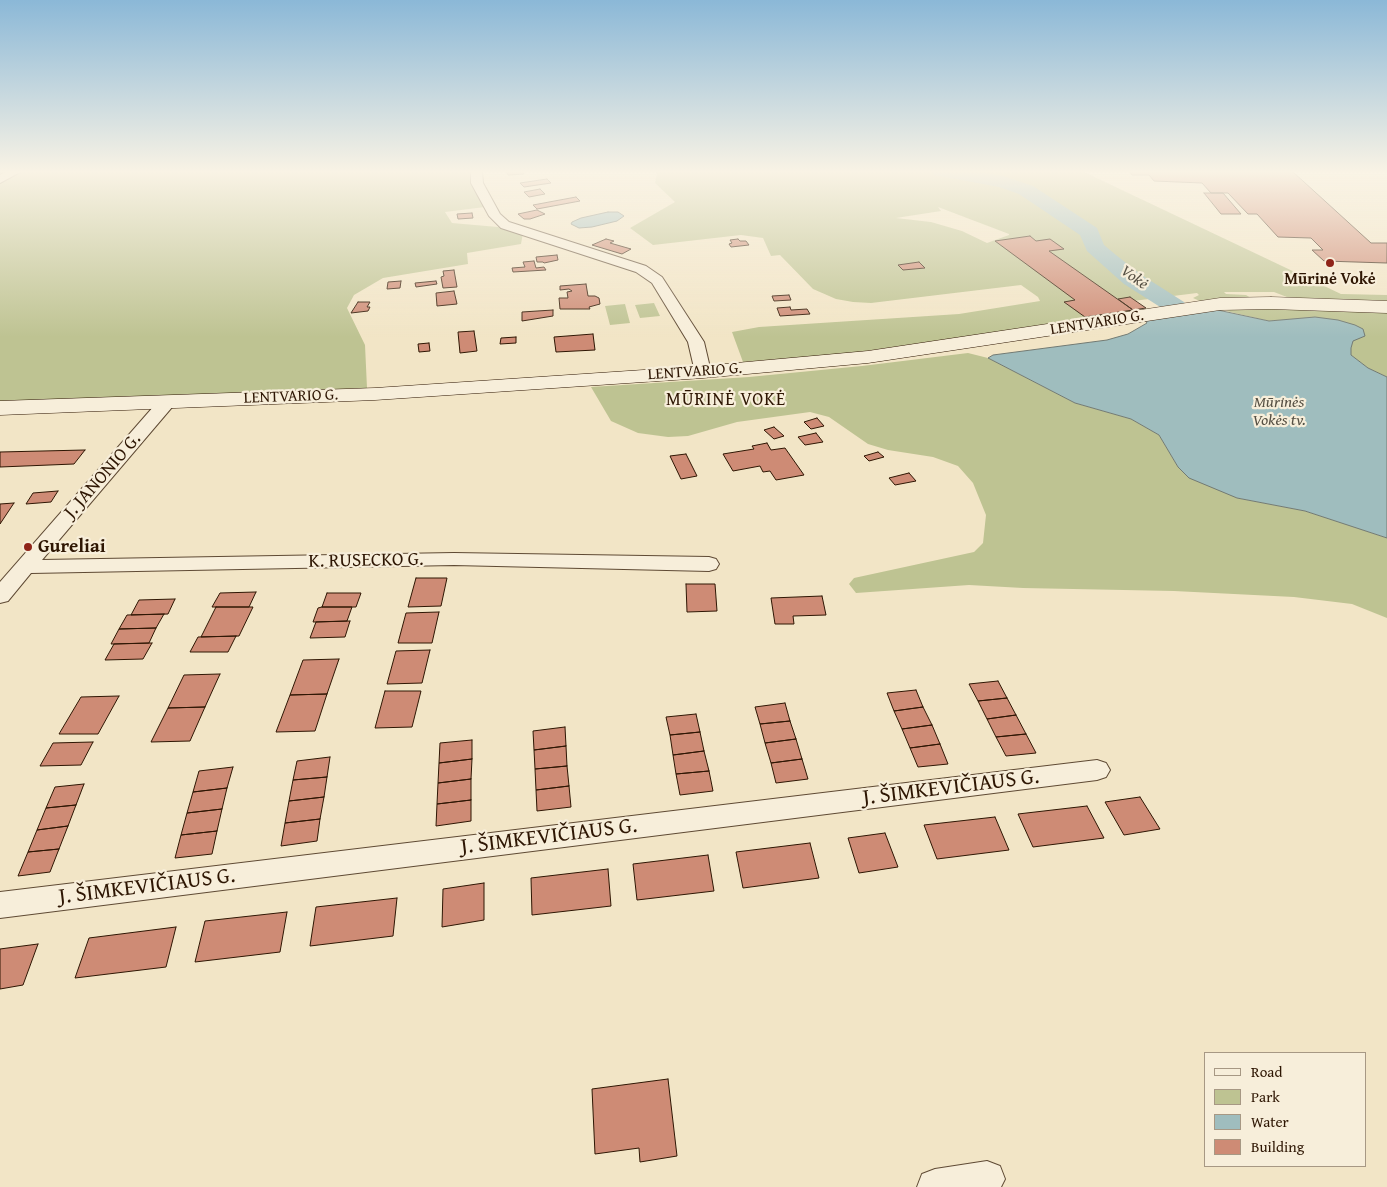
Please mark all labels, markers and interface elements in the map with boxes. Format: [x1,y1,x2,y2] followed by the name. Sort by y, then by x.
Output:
[1324,257,1336,269] marker: Mūrinė Vokė
[1116,262,1152,294] water label: Vokė
[1284,270,1376,290] place label: Mūrinė Vokė
[1049,306,1145,340] street label: LENTVARIO G.
[647,359,743,385] street label: LENTVARIO G.
[243,386,339,408] street label: LENTVARIO G.
[665,389,787,411] district label: MŪRINĖ VOKĖ
[1252,393,1306,431] water label: Mūrinės Vokės tv.
[60,429,146,523] street label: J. JANONIO G.
[38,536,106,558] place label: Gureliai
[22,541,34,553] marker: Gureliai
[308,549,424,573] street label: K. RUSECKO G.
[861,764,1041,812] street label: J. ŠIMKEVIČIAUS G.
[459,813,639,861] street label: J. ŠIMKEVIČIAUS G.
[57,863,237,911] street label: J. ŠIMKEVIČIAUS G.
[1204,1052,1367,1167] legend
[1251,1061,1282,1082] text: Road
[1251,1086,1280,1107] text: Park
[1251,1111,1289,1132] text: Water
[1251,1136,1304,1157] text: Building

